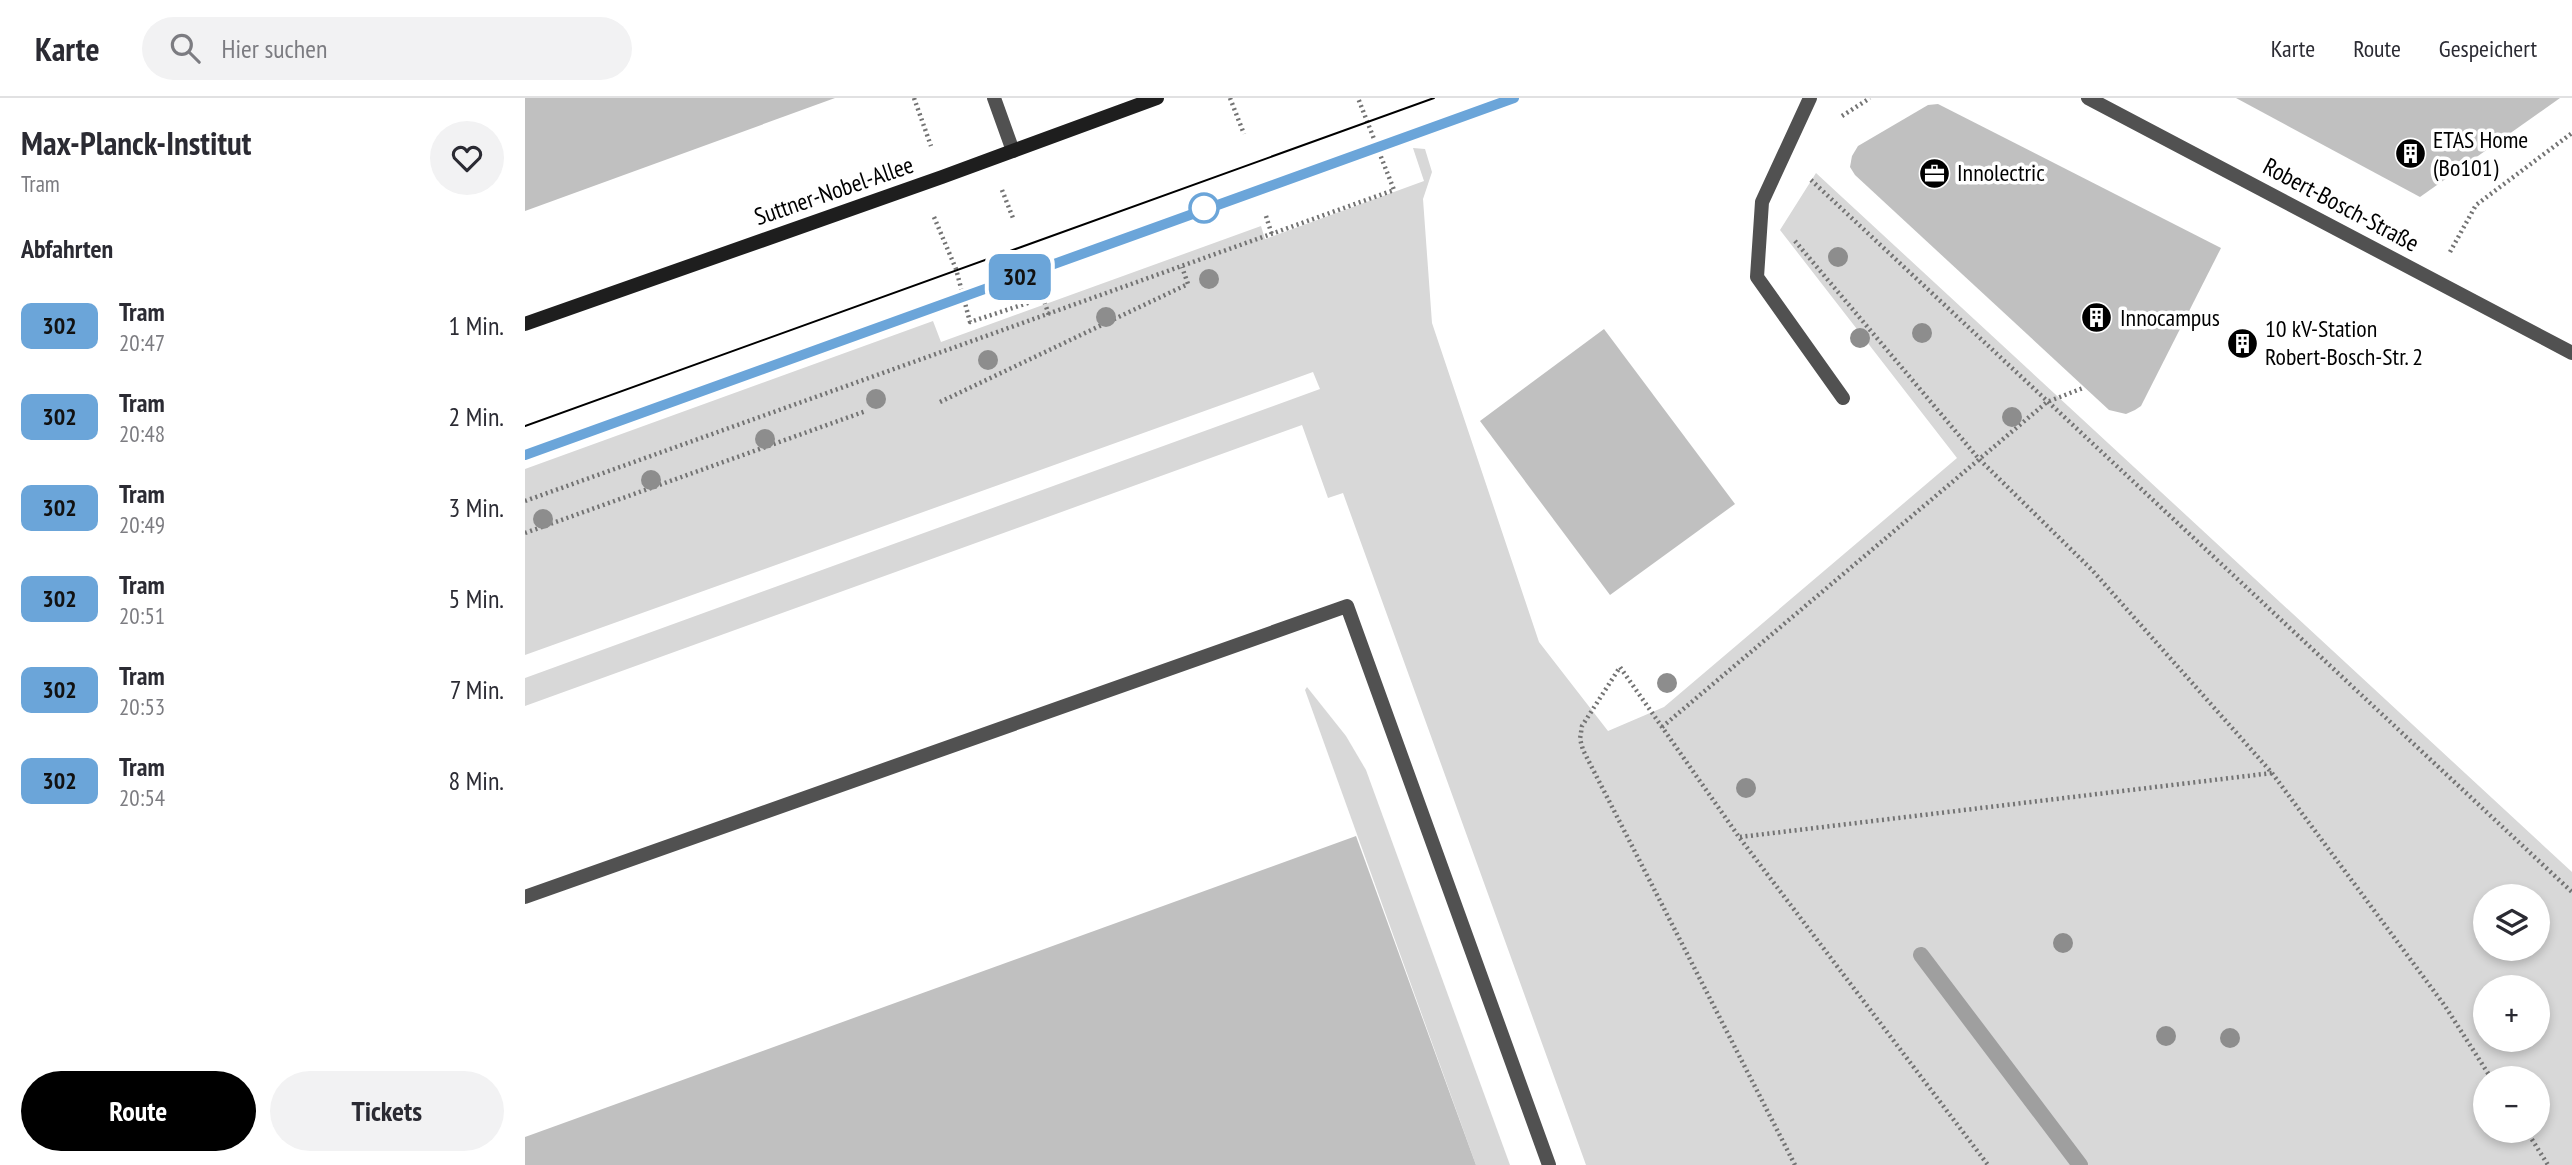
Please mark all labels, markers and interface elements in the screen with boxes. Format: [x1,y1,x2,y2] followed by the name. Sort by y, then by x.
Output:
[142,17,632,80] search box
[35,27,100,70] text: Karte
[166,29,204,67] icon: search
[222,32,327,65] text: Hier suchen
[2271,33,2315,64] text: Karte
[2353,33,2401,64] text: Route
[2439,33,2537,64] text: Gespeichert
[21,121,251,164] text: Max-Planck-Institut
[430,121,504,195] button: heart
[2433,124,2528,183] place label: ETAS Home (Bo101)
[2393,137,2427,171] building icon: ETAS Home (Bo101)
[750,149,917,232] street label: Suttner-Nobel-Allee
[2258,150,2424,259] street label: Robert-Bosch-Straße
[1917,156,1951,190] office icon: Innolectric
[1957,157,2045,188] place label: Innolectric
[21,169,60,198] text: Tram
[1189,193,1219,223] unlabelled marker
[21,232,113,265] text: Abfahrten
[980,254,1060,300] line badge: 302
[1003,261,1037,292] text: 302
[119,295,165,328] text: Tram
[2080,301,2114,335] building icon: Innocampus
[2120,302,2220,333] place label: Innocampus
[449,309,504,342] text: 1 Min.
[42,310,77,341] text: 302
[2265,313,2423,372] place label: 10 kV-Station Robert-Bosch-Str. 2
[2225,326,2259,360] building icon: 10 kV-Station Robert-Bosch-Str. 2
[119,328,165,357] text: 20:47
[119,386,165,419] text: Tram
[449,400,504,433] text: 2 Min.
[42,401,77,432] text: 302
[119,419,165,448] text: 20:48
[119,477,165,510] text: Tram
[449,491,504,524] text: 3 Min.
[42,492,77,523] text: 302
[119,510,165,539] text: 20:49
[119,568,165,601] text: Tram
[449,582,504,615] text: 5 Min.
[42,583,77,614] text: 302
[119,601,165,630] text: 20:51
[119,659,165,692] text: Tram
[450,673,504,706] text: 7 Min.
[42,674,77,705] text: 302
[119,692,165,721] text: 20:53
[119,750,165,783] text: Tram
[449,764,504,797] text: 8 Min.
[42,765,77,796] text: 302
[119,783,165,812] text: 20:54
[2473,884,2550,1143] map controls
[2473,884,2550,961] button: layers
[2473,975,2550,1052] button: +
[2473,1066,2550,1143] button: −
[21,1071,256,1151] button: Route
[270,1071,504,1151] button: Tickets

